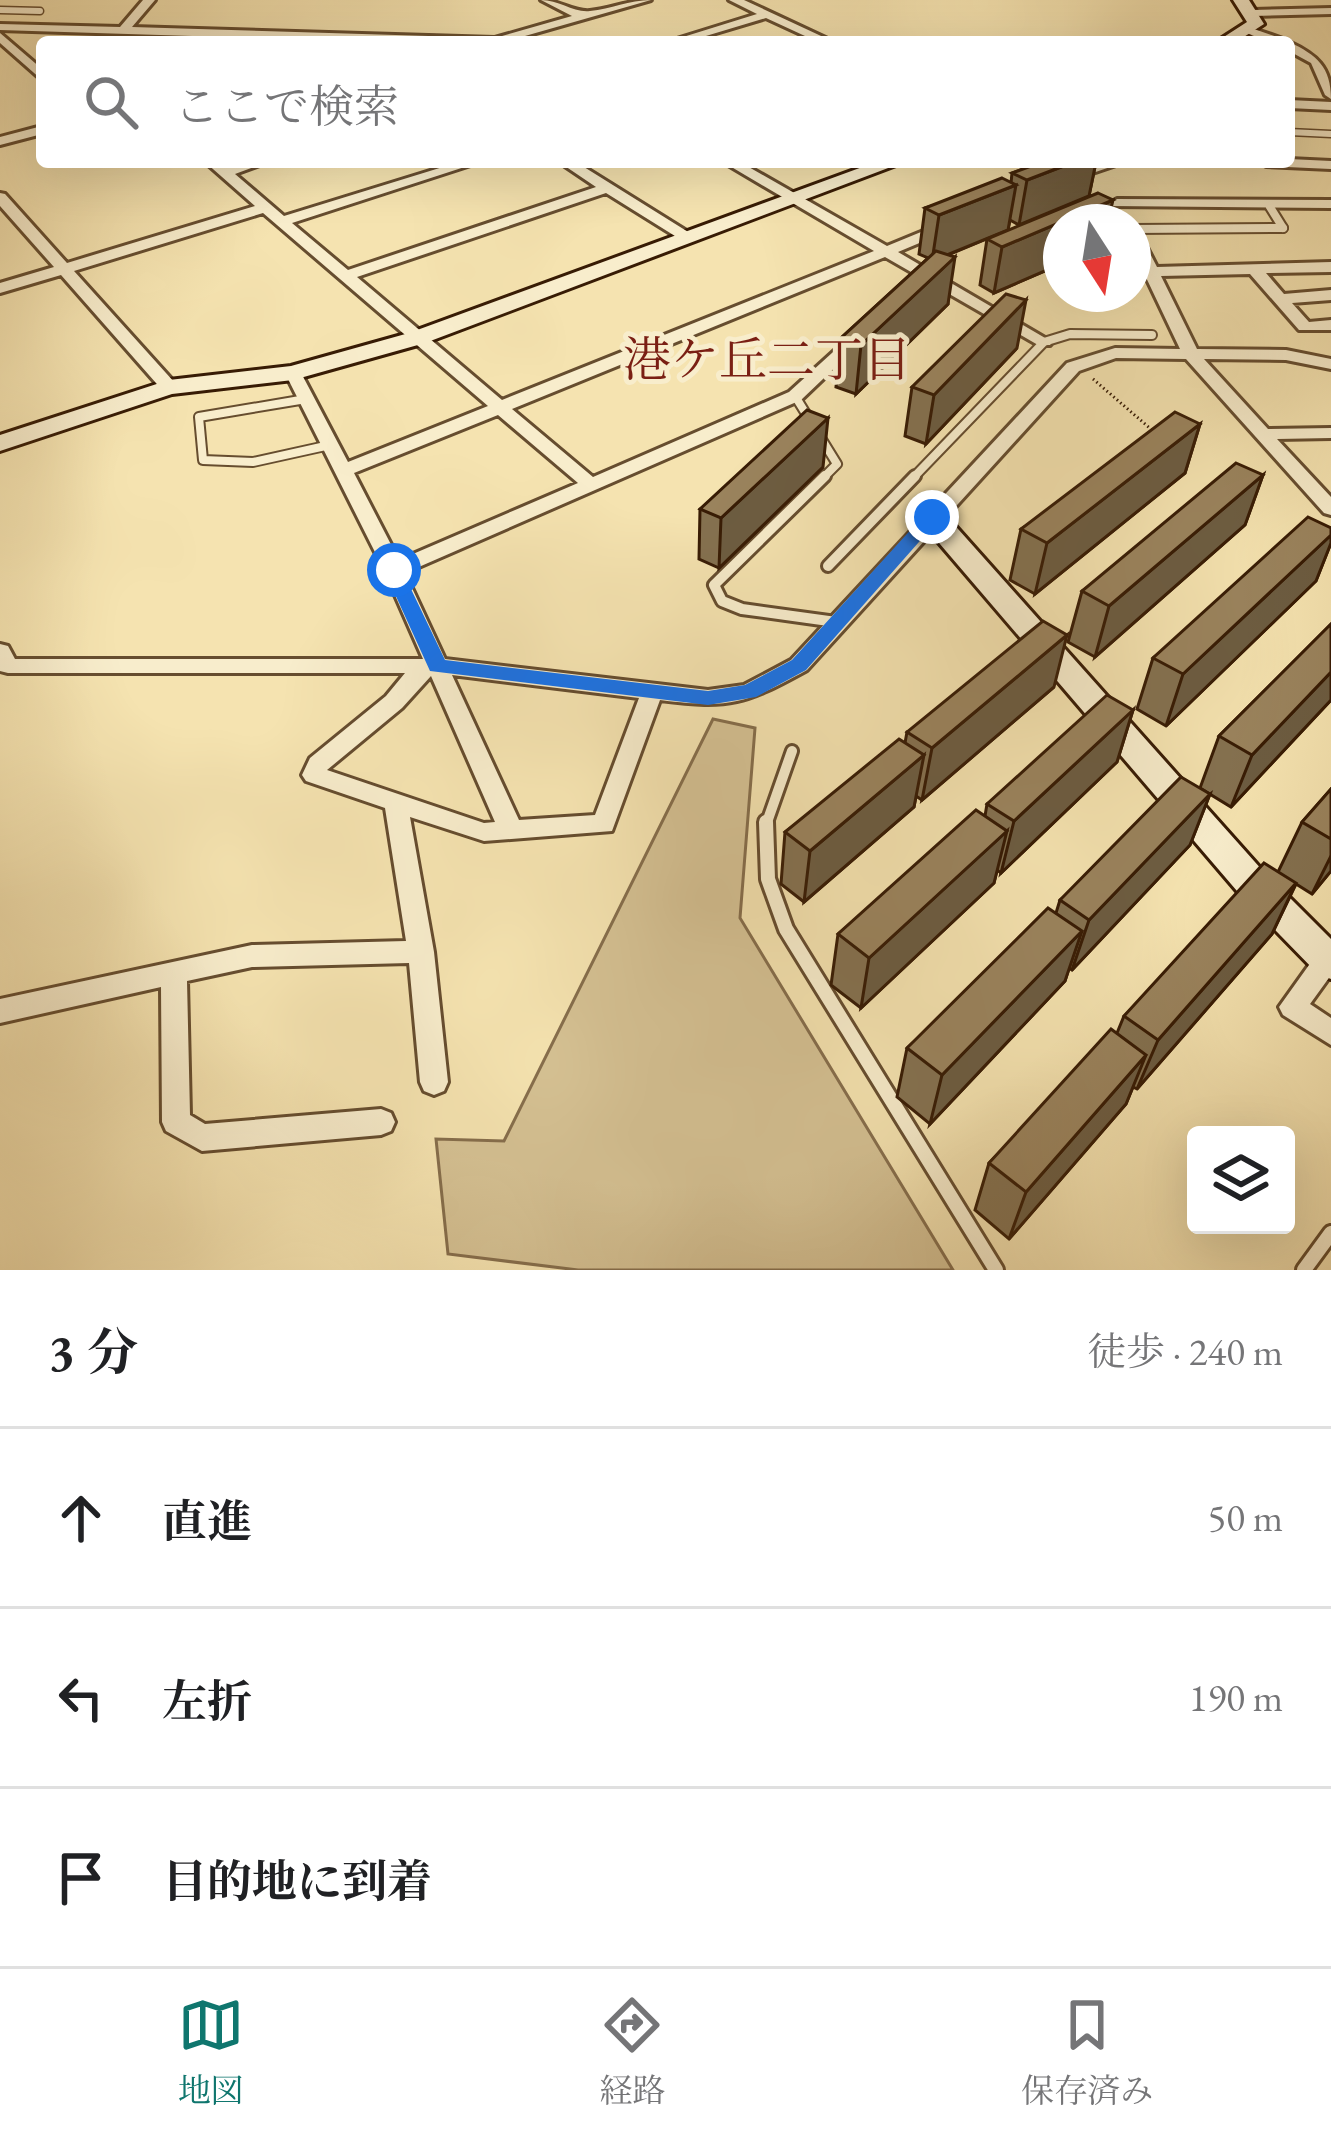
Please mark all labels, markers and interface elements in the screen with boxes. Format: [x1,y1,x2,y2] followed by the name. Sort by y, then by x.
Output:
[36,36,1295,168] search box
[78,69,144,135] icon: search
[174,77,399,135] text: ここで検索
[1043,204,1151,312] north arrow
[623,328,911,390] district label: 港ケ丘二丁目
[905,490,959,544] route end
[367,543,421,597] route start
[1187,1126,1295,1234] map controls
[1187,1126,1295,1234] button: layers
[48,1319,138,1385] text: 3 分
[1087,1326,1283,1377] text: 徒歩 · 240 m
[48,1485,114,1551] icon: ahead
[162,1492,252,1550] text: 直進
[1207,1492,1283,1543] text: 50 m
[48,1665,114,1731] icon: left
[162,1672,252,1730] text: 左折
[1189,1672,1283,1723] text: 190 m
[48,1845,114,1911] icon: arrive
[162,1852,432,1910] text: 目的地に到着
[178,1992,244,2112] tab: 地図
[599,1992,665,2112] tab: 経路
[1021,1992,1153,2112] tab: 保存済み

